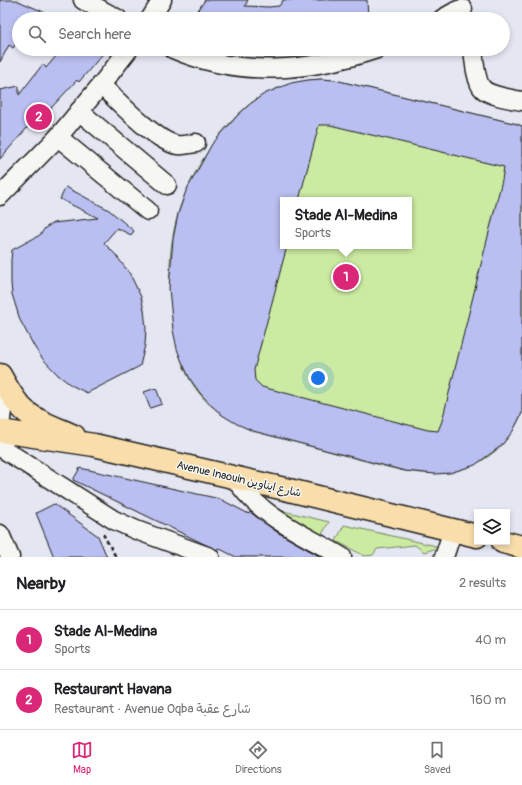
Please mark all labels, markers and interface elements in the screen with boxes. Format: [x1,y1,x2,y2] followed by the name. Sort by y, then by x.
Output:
[12,12,510,56] search box
[26,23,48,45] icon: search
[58,25,131,44] text: Search here
[26,102,52,132] pin: 2
[280,197,412,249] popup
[294,206,398,225] text: Stade Al-Medina
[294,225,331,241] text: Sports
[333,262,359,292] pin: 1
[308,368,328,388] your location
[175,458,303,502] street label: Avenue Inaouin شارع ايناوين
[474,509,510,545] map controls
[474,509,510,545] button: layers
[16,573,65,594] text: Nearby
[459,575,506,591] text: 2 results
[54,622,157,641] text: Stade Al-Medina
[26,632,32,648] text: 1
[475,632,506,648] text: 40 m
[54,641,90,657] text: Sports
[54,680,172,699] text: Restaurant Havana
[25,692,33,708] text: 2
[470,692,506,708] text: 160 m
[54,701,251,717] text: Restaurant · Avenue Oqba شارع عقبة
[71,739,93,776] tab: Map
[235,739,282,776] tab: Directions
[424,739,451,776] tab: Saved

